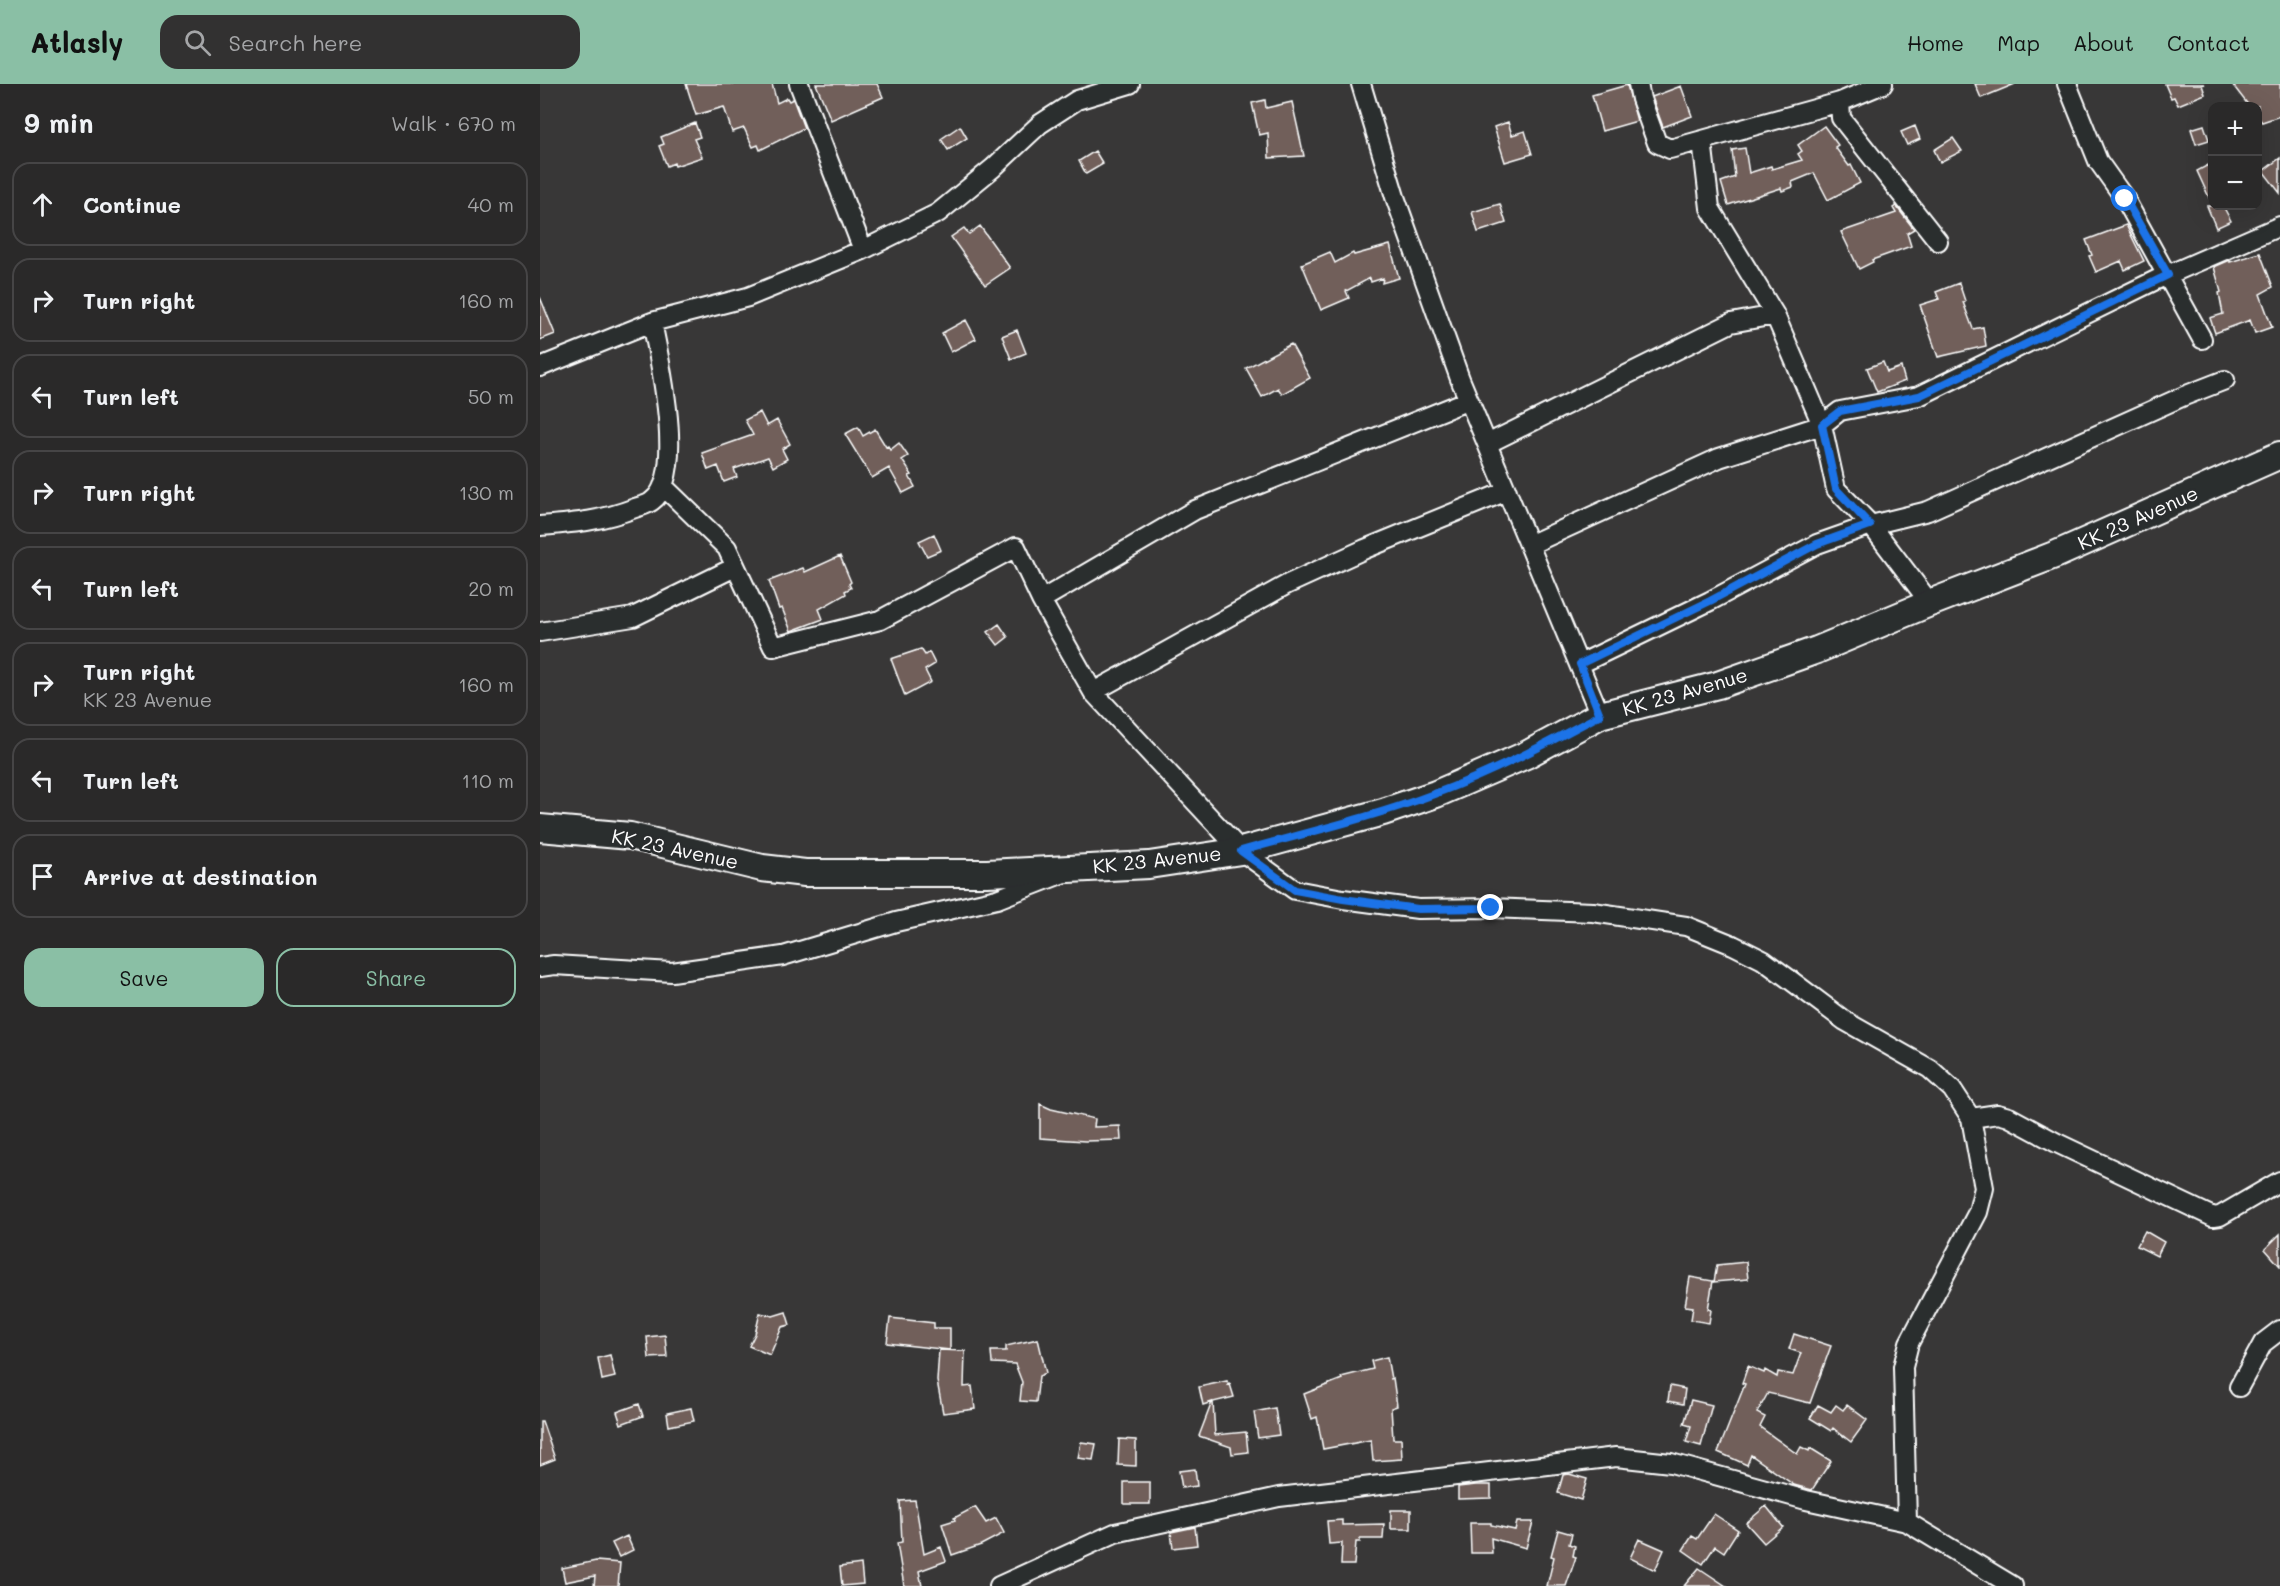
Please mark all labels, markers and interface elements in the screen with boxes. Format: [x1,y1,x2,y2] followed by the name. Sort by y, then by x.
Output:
[160,15,580,69] search box
[30,24,124,60] text: Atlasly
[181,26,214,59] icon: search
[229,28,362,57] text: Search here
[1907,29,1964,56] text: Home
[1997,29,2040,56] text: Map
[2073,29,2134,56] text: About
[2167,29,2250,56] text: Contact
[2208,102,2262,210] map controls
[2208,102,2262,156] button: +
[24,106,93,140] text: 9 min
[391,110,516,136] text: Walk · 670 m
[2208,156,2262,210] button: −
[2111,185,2137,211] route start
[26,188,59,221] icon: ahead
[83,190,181,219] text: Continue
[468,191,514,217] text: 40 m
[26,284,59,317] icon: right
[83,286,195,315] text: Turn right
[458,287,514,313] text: 160 m
[26,380,59,413] icon: left
[83,382,179,411] text: Turn left
[468,383,514,409] text: 50 m
[26,476,59,509] icon: right
[83,478,195,507] text: Turn right
[459,479,514,505] text: 130 m
[2073,479,2202,555] street label: KK 23 Avenue
[26,572,59,605] icon: left
[83,574,179,603] text: Turn left
[468,575,514,601] text: 20 m
[83,657,195,686] text: Turn right
[1619,661,1750,721] street label: KK 23 Avenue
[26,668,59,701] icon: right
[458,671,514,697] text: 160 m
[83,686,212,712] text: KK 23 Avenue
[26,764,59,797] icon: left
[83,766,179,795] text: Turn left
[461,767,514,793] text: 110 m
[609,822,741,874] street label: KK 23 Avenue
[1091,839,1222,879] street label: KK 23 Avenue
[26,860,59,893] icon: arrive
[83,862,318,891] text: Arrive at destination
[1477,894,1503,920] route end
[24,948,264,1007] button: Save
[276,948,516,1007] button: Share

